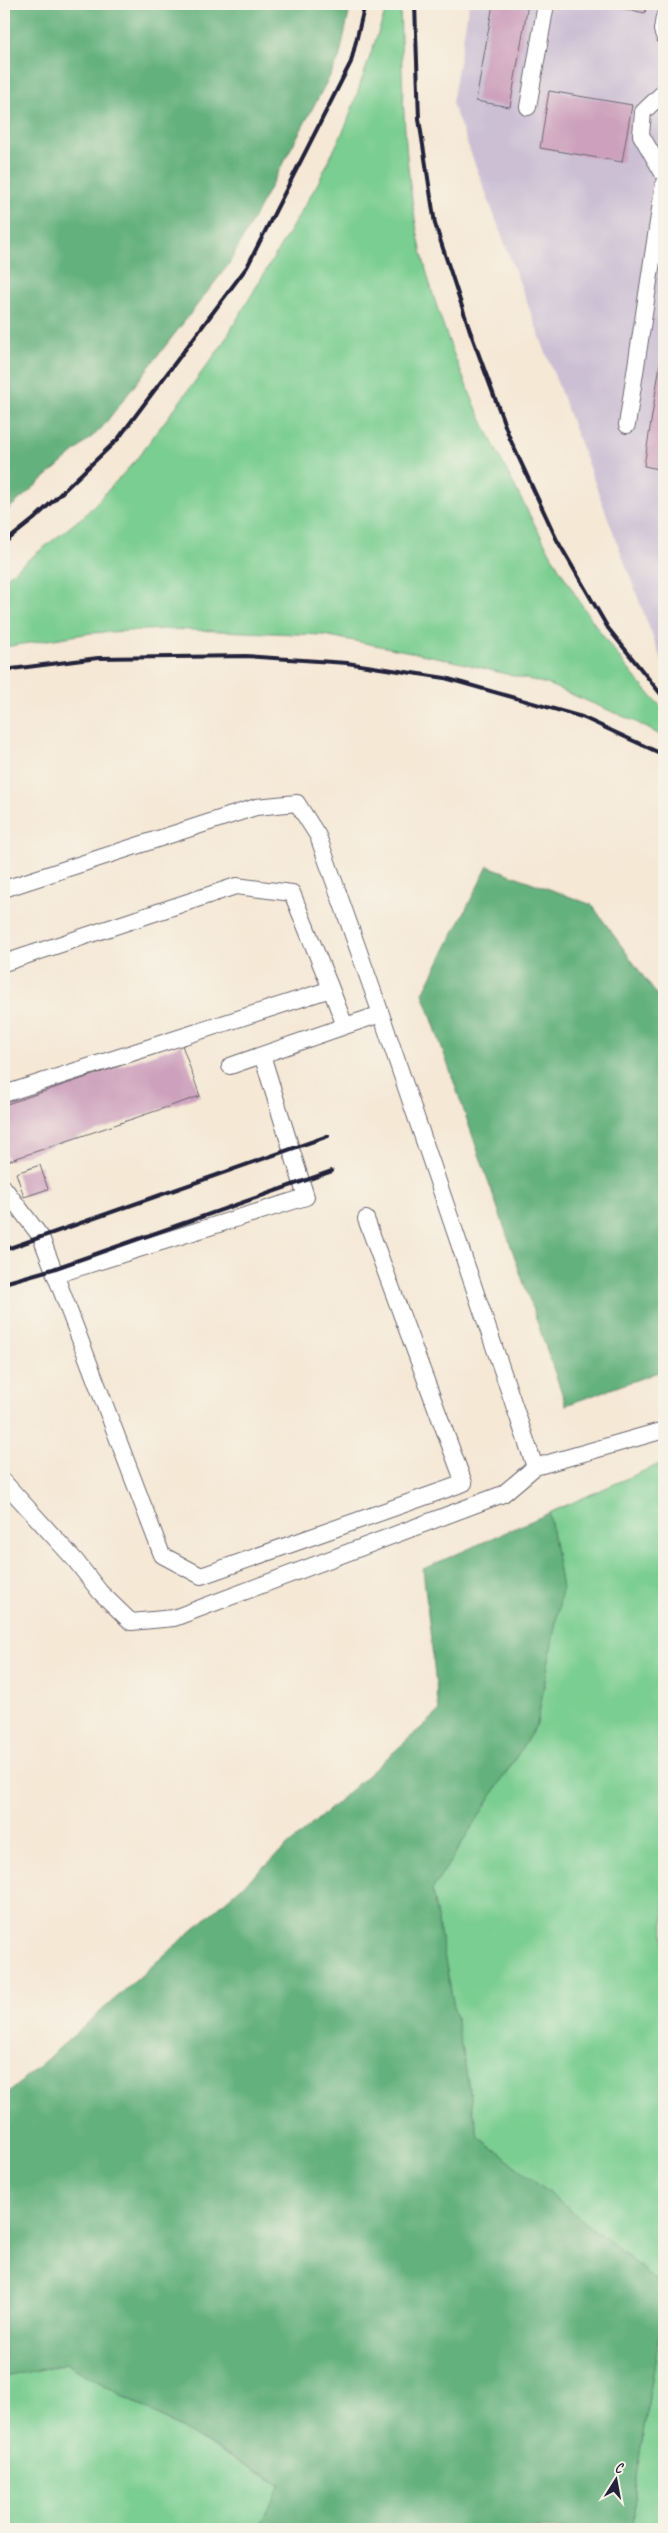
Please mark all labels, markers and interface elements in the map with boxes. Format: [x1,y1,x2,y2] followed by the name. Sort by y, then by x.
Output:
[590,2456,640,2506] north arrow
[613,2459,625,2477] text: С

